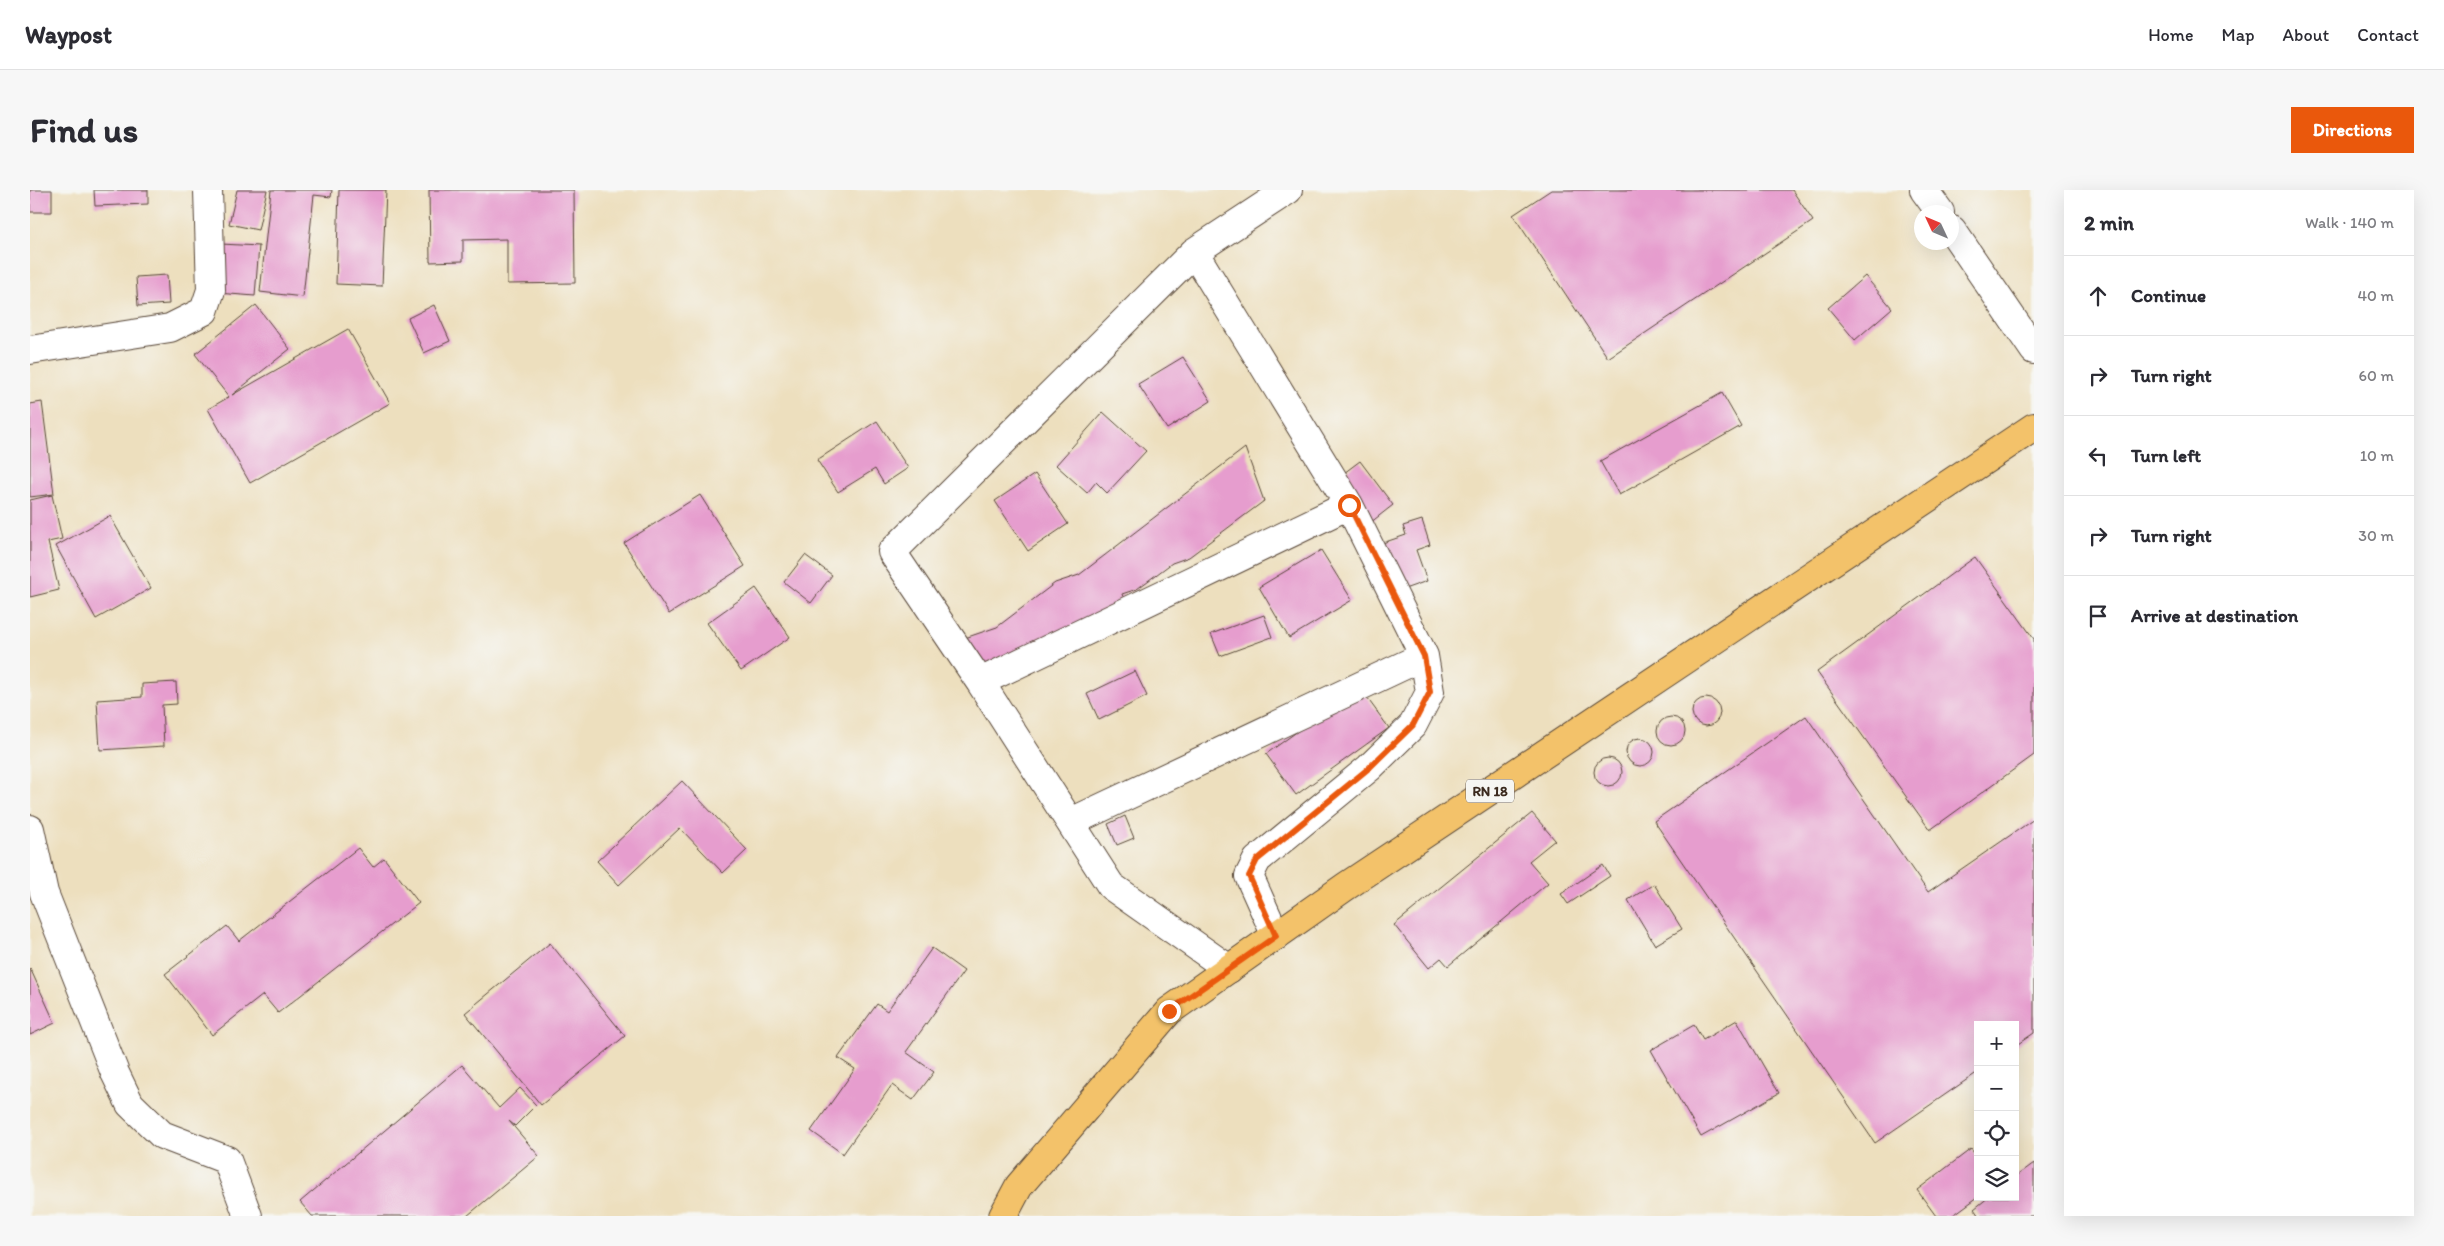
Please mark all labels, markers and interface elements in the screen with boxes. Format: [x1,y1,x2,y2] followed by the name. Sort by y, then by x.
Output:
[25,20,112,49] text: Waypost
[2148,24,2194,46] text: Home
[2222,24,2255,46] text: Map
[2283,24,2329,46] text: About
[2357,24,2419,46] text: Contact
[2291,107,2414,153] button: Directions
[30,109,138,151] text: Find us
[1914,205,1959,250] north arrow
[2084,210,2134,235] text: 2 min
[2305,213,2394,232] text: Walk · 140 m
[2084,282,2112,310] icon: ahead
[2131,284,2206,307] text: Continue
[2357,286,2394,305] text: 40 m
[2084,362,2112,390] icon: right
[2131,364,2212,387] text: Turn right
[2359,366,2394,385] text: 60 m
[2084,442,2112,470] icon: left
[2131,444,2201,467] text: Turn left
[2360,446,2394,465] text: 10 m
[1338,494,1361,517] route start
[2084,522,2112,550] icon: right
[2131,524,2212,547] text: Turn right
[2358,526,2394,545] text: 30 m
[2084,602,2112,630] icon: arrive
[2131,604,2298,627] text: Arrive at destination
[1466,780,1514,802] road number: RN 18
[1158,1000,1181,1023] route end
[1974,1021,2019,1201] map controls
[1974,1021,2019,1066] button: +
[1974,1066,2019,1111] button: −
[1974,1111,2019,1156] button: locate
[1974,1156,2019,1201] button: layers

